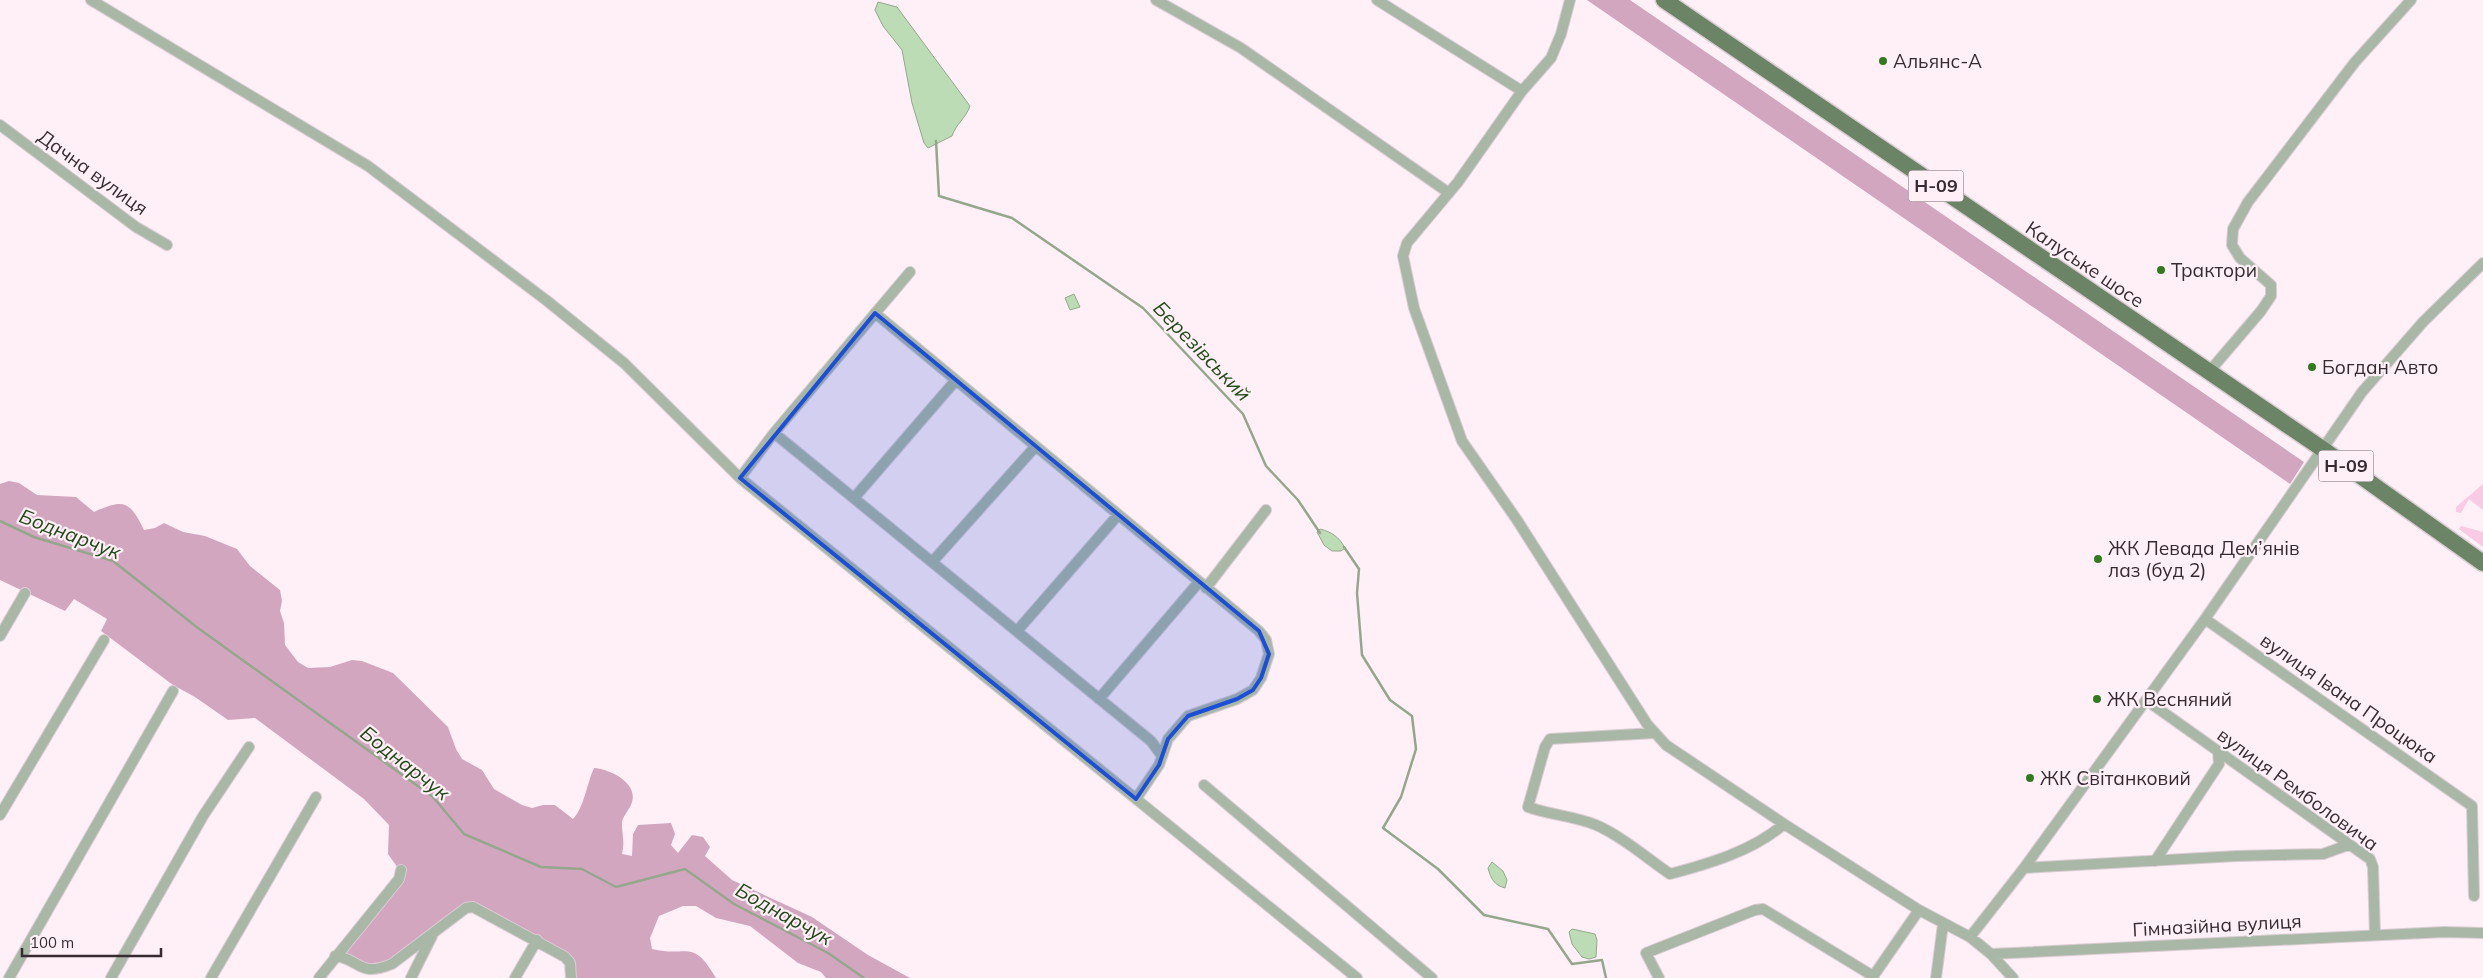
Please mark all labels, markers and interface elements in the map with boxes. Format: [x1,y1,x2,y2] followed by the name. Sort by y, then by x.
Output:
[1893,49,1982,73] place label: Альянс-А
[1877,55,1889,67] marker: Альянс-А
[33,124,153,220] street label: Дачна вулиця
[1908,170,1964,202] road number: Н-09
[2021,216,2149,312] street label: Калуське шосе
[2171,258,2257,282] place label: Трактори
[2155,264,2167,276] marker: Трактори
[1148,295,1257,406] water label: Березівський
[2322,355,2438,379] place label: Богдан Авто
[2306,361,2318,373] marker: Богдан Авто
[2318,451,2374,482] road number: Н-09
[16,503,126,565] water label: Боднарчук
[2108,536,2300,582] place label: ЖК Левада Дем’янів лаз (буд 2)
[2092,553,2104,565] marker: ЖК Левада Дем’янів лаз (буд 2)
[2256,628,2442,768] street label: вулиця Івана Процюка
[2107,687,2232,711] place label: ЖК Весняний
[2091,693,2103,705] marker: ЖК Весняний
[356,720,456,806] water label: Боднарчук
[2213,722,2383,856] street label: вулиця Ремболовича
[2040,766,2191,790] place label: ЖК Світанковий
[2024,772,2036,784] marker: ЖК Світанковий
[732,877,838,951] water label: Боднарчук
[2132,909,2302,941] street label: Гімназійна вулиця
[22,926,161,958] scale bar
[30,933,74,952] text: 100 m

